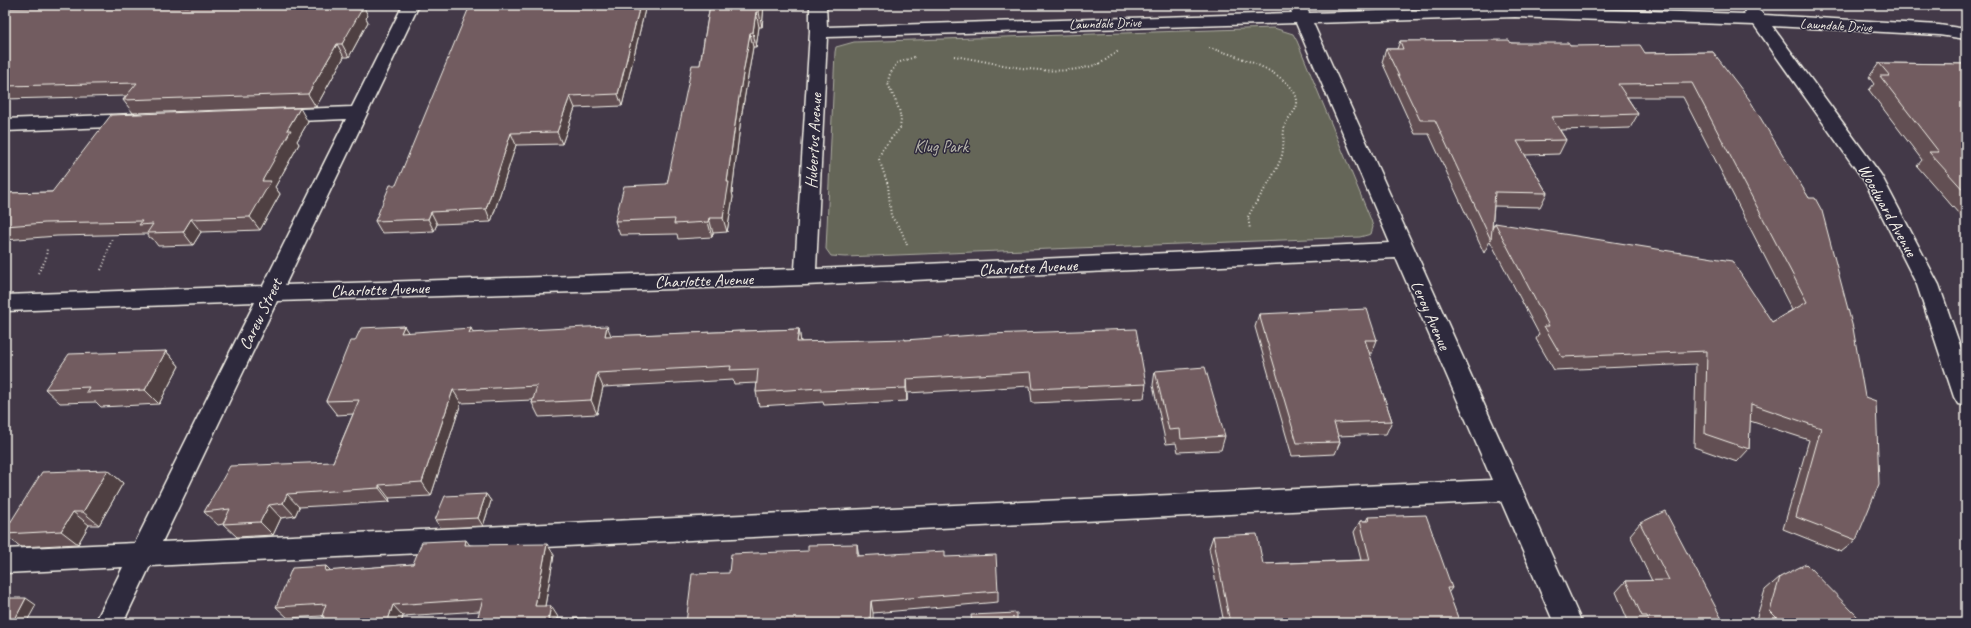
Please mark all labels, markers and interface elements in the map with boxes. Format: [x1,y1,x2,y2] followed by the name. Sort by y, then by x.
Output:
[1069,14,1143,33] street label: Lawndale Drive
[1800,15,1874,36] street label: Lawndale Drive
[801,91,827,189] street label: Hubertus Avenue
[914,136,970,157] park label: Klug Park
[1853,160,1922,262] street label: Woodward Avenue
[978,254,1079,281] street label: Charlotte Avenue
[654,268,755,293] street label: Charlotte Avenue
[234,273,288,353] street label: Carew Street
[330,277,431,302] street label: Charlotte Avenue
[1406,277,1456,355] street label: Leroy Avenue

